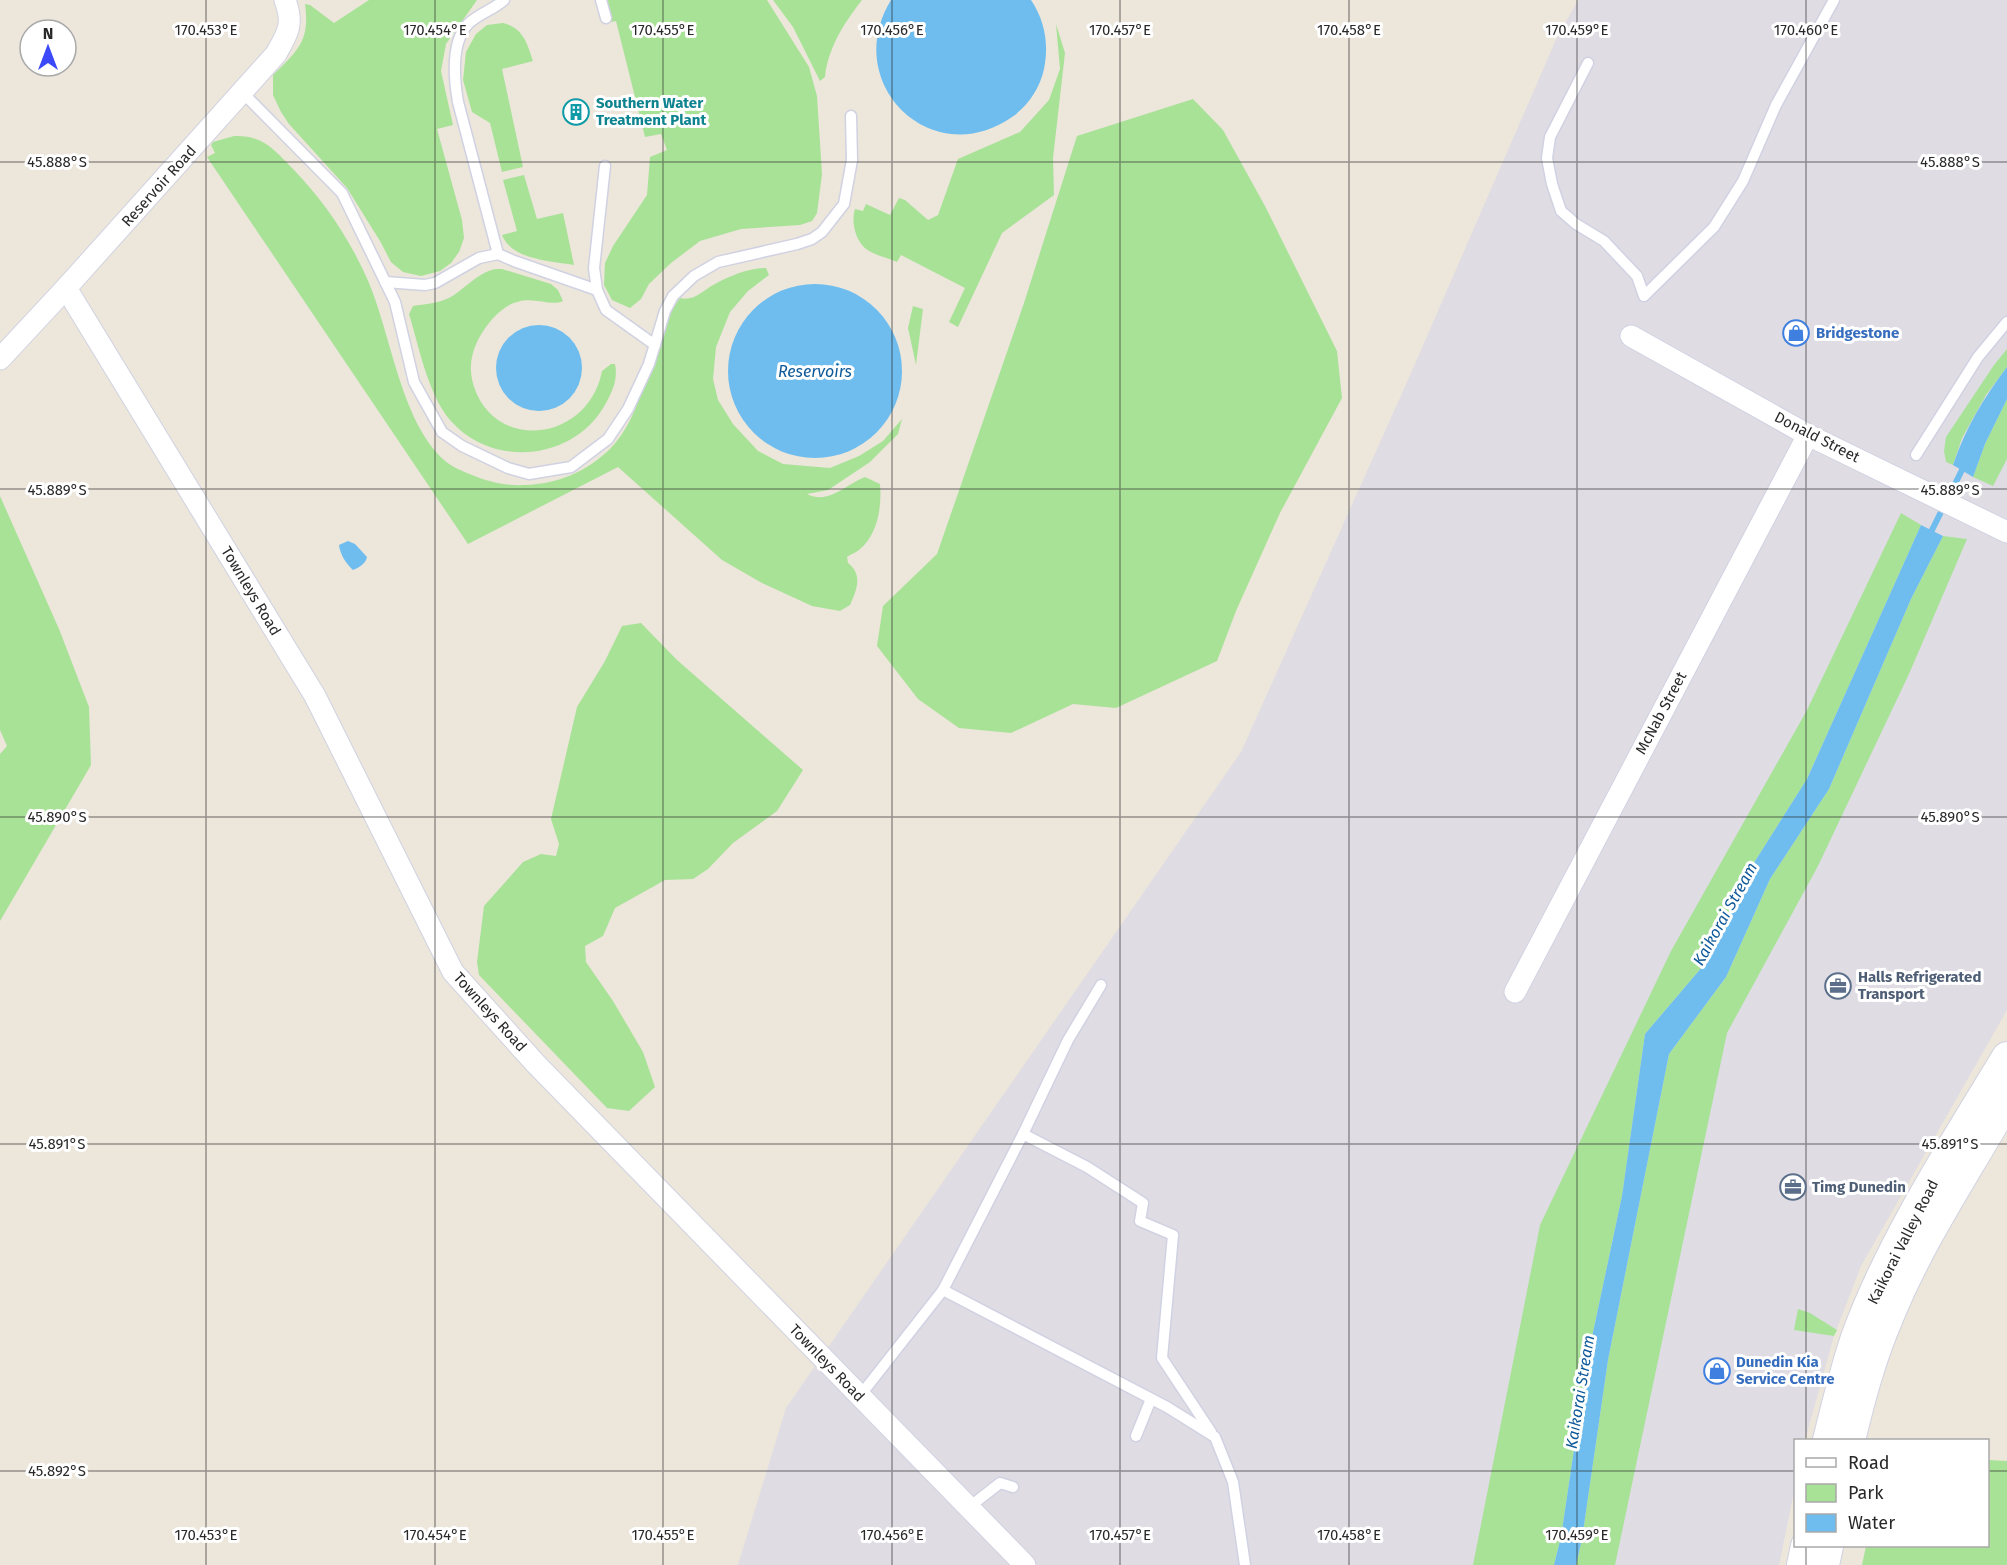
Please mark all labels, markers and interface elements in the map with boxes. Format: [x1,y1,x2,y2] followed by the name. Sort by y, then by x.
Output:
[18,18,78,78] north arrow
[174,21,238,39] text: 170.453°E
[403,21,467,39] text: 170.454°E
[632,21,694,39] text: 170.455°E
[860,21,924,39] text: 170.456°E
[1089,21,1151,39] text: 170.457°E
[1317,21,1381,39] text: 170.458°E
[1545,21,1609,39] text: 170.459°E
[1774,21,1838,39] text: 170.460°E
[43,24,53,43] text: N
[596,94,706,129] place label: Southern Water Treatment Plant
[561,97,591,127] building icon: Southern Water Treatment Plant
[118,142,200,230] street label: Reservoir Road
[27,153,87,171] text: 45.888°S
[1920,153,1980,171] text: 45.888°S
[1781,318,1811,348] shop icon: Bridgestone
[1816,324,1899,342] place label: Bridgestone
[778,362,852,381] water label: Reservoirs
[1771,408,1863,466] street label: Donald Street
[27,481,87,499] text: 45.889°S
[1920,481,1980,499] text: 45.889°S
[217,543,285,639] street label: Townleys Road
[1632,668,1691,757] street label: McNab Street
[27,808,87,826] text: 45.890°S
[1920,808,1980,826] text: 45.890°S
[1689,859,1761,969] water label: Kaikorai Stream
[1858,968,1981,1003] place label: Halls Refrigerated Transport
[450,969,530,1055] street label: Townleys Road
[1823,971,1853,1001] office icon: Halls Refrigerated Transport
[28,1135,86,1153] text: 45.891°S
[1921,1135,1979,1153] text: 45.891°S
[1778,1172,1808,1202] office icon: Timg Dunedin
[1864,1177,1942,1307] street label: Kaikorai Valley Road
[1812,1178,1906,1196] place label: Timg Dunedin
[786,1321,868,1405] street label: Townleys Road
[1562,1334,1598,1450] water label: Kaikorai Stream
[1736,1353,1834,1388] place label: Dunedin Kia Service Centre
[1702,1356,1732,1386] shop icon: Dunedin Kia Service Centre
[1794,1439,1989,1547] legend
[1848,1452,1890,1474] text: Road
[28,1462,86,1480] text: 45.892°S
[1848,1482,1884,1504] text: Park
[1848,1512,1895,1534] text: Water
[174,1526,238,1544] text: 170.453°E
[403,1526,467,1544] text: 170.454°E
[632,1526,694,1544] text: 170.455°E
[860,1526,924,1544] text: 170.456°E
[1089,1526,1151,1544] text: 170.457°E
[1317,1526,1381,1544] text: 170.458°E
[1545,1526,1609,1544] text: 170.459°E

